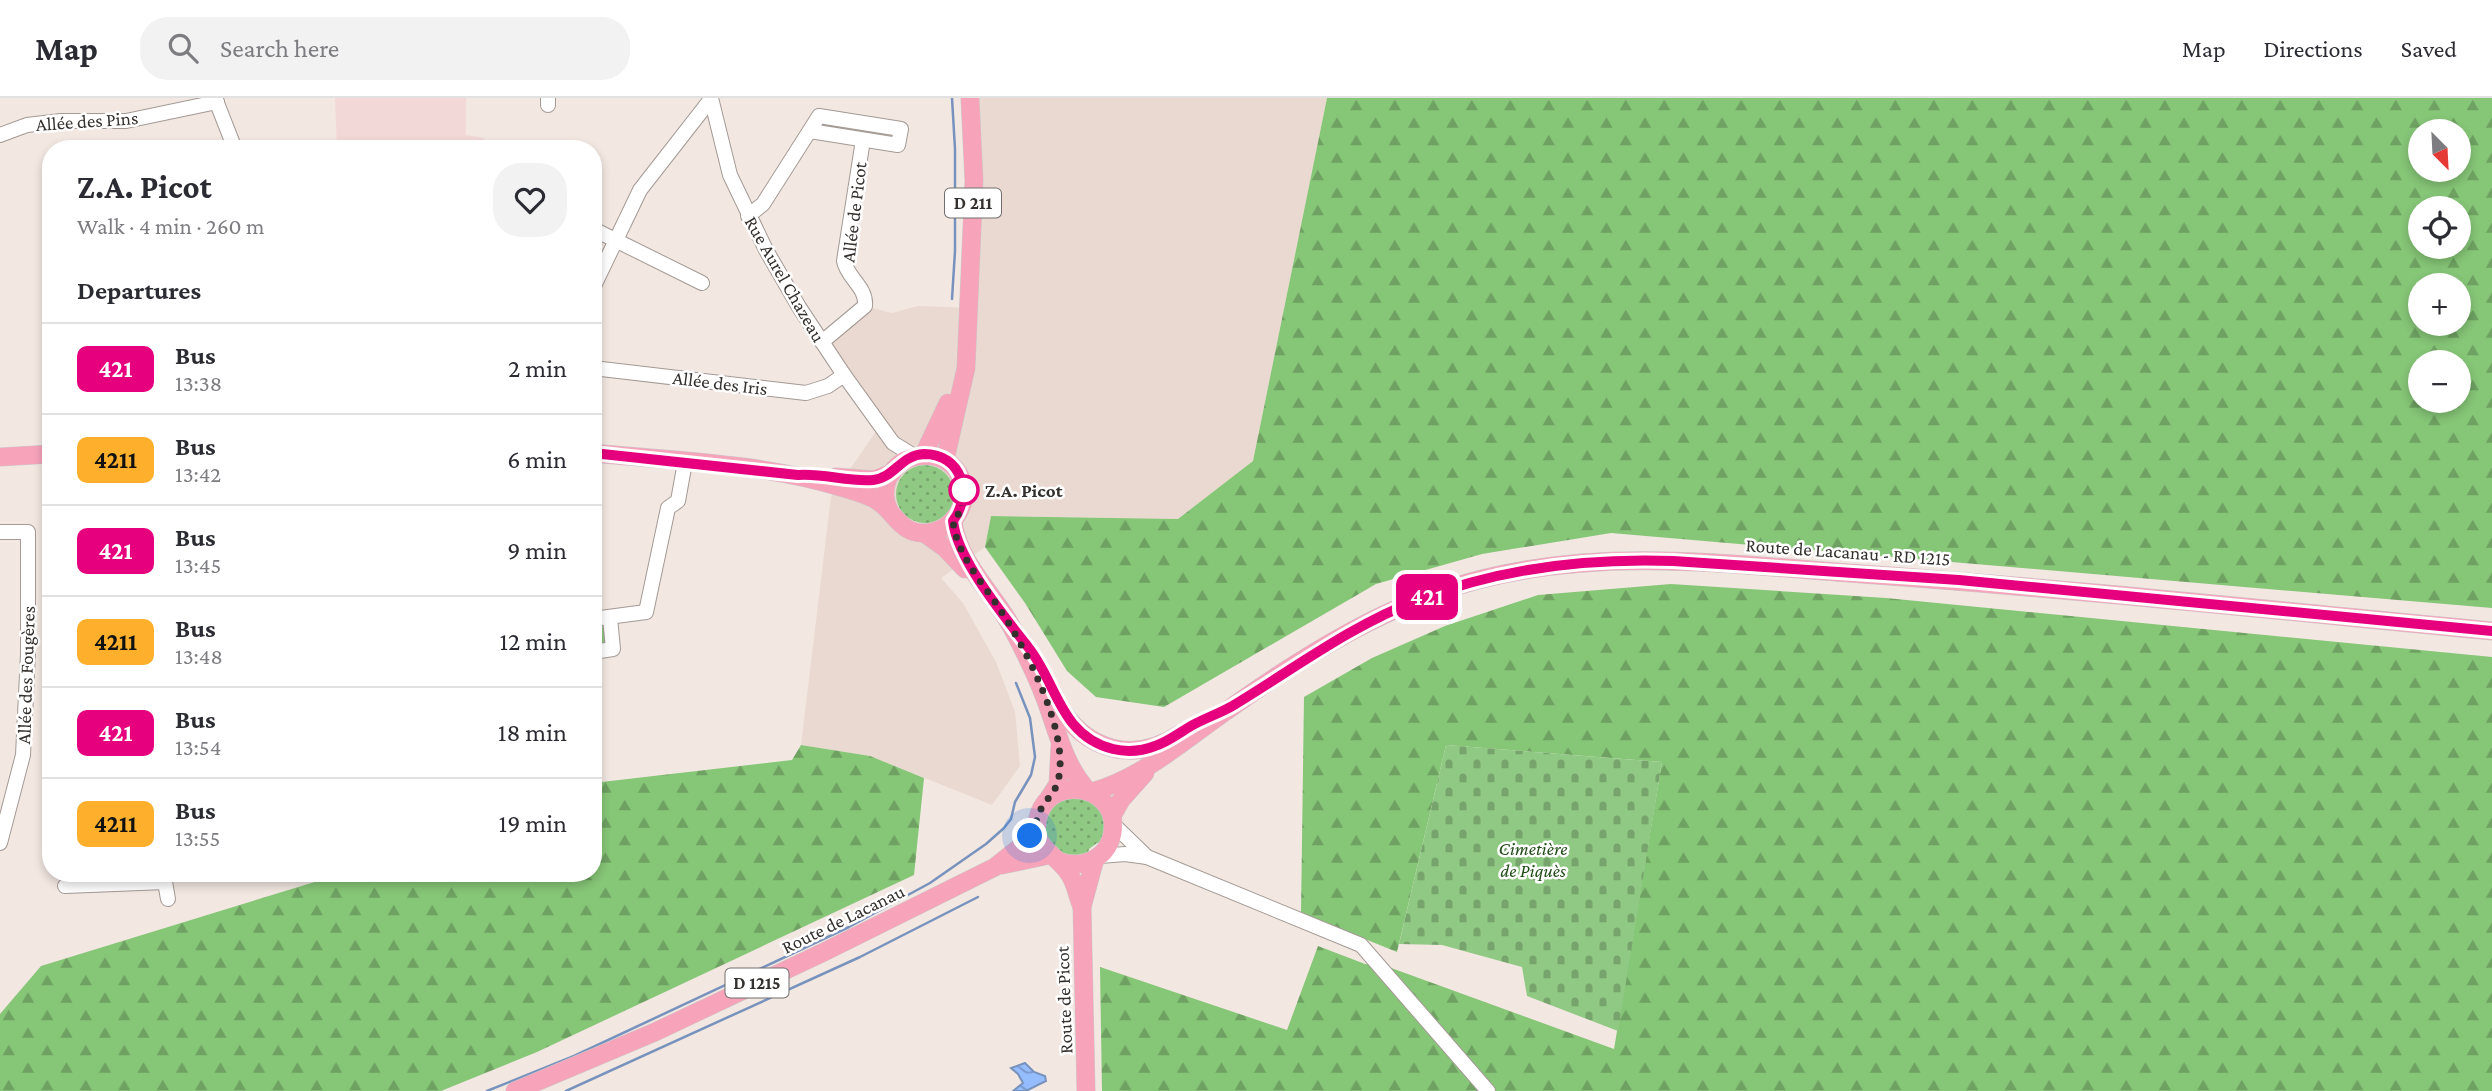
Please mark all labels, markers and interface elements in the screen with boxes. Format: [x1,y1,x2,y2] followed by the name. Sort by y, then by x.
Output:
[140,17,630,80] search box
[164,29,202,67] icon: search
[35,30,98,67] text: Map
[220,34,339,63] text: Search here
[2182,35,2226,62] text: Map
[2264,35,2363,62] text: Directions
[2401,35,2457,62] text: Saved
[35,107,139,135] street label: Allée des Pins
[2408,119,2471,182] north arrow
[2408,119,2471,413] map controls
[837,160,871,263] street label: Allée de Picot
[493,163,567,237] button: heart
[77,168,212,205] text: Z.A. Picot
[945,188,1001,218] road number: D 211
[2408,196,2471,259] button: locate
[740,212,830,346] street label: Rue Aurel Chazeau
[77,213,264,239] text: Walk · 4 min · 260 m
[2408,273,2471,336] button: +
[77,276,201,305] text: Departures
[175,341,216,370] text: Bus
[2408,350,2471,413] button: −
[508,354,567,383] text: 2 min
[99,355,132,382] text: 421
[671,367,769,399] street label: Allée des Iris
[175,370,222,396] text: 13:38
[175,432,216,461] text: Bus
[507,445,567,474] text: 6 min
[94,446,137,473] text: 4211
[175,461,221,487] text: 13:42
[949,475,979,505] marker: Z.A. Picot
[985,480,1063,501] place label: Z.A. Picot
[175,523,216,552] text: Bus
[1745,534,1951,570] street label: Route de Lacanau - RD 1215
[507,536,567,565] text: 9 min
[99,537,132,564] text: 421
[175,552,221,578] text: 13:45
[1387,574,1467,620] line badge: 421
[1410,583,1444,610] text: 421
[13,605,39,745] street label: Allée des Fougères
[175,614,216,643] text: Bus
[499,627,567,656] text: 12 min
[94,628,137,655] text: 4211
[175,643,223,669] text: 13:48
[175,705,216,734] text: Bus
[498,718,567,747] text: 18 min
[99,719,132,746] text: 421
[175,734,221,760] text: 13:54
[175,796,216,825] text: Bus
[499,809,567,838] text: 19 min
[94,810,137,837] text: 4211
[1012,818,1047,853] your location
[175,825,220,851] text: 13:55
[1499,838,1567,881] park label: Cimetière de Piquès
[778,880,908,958] street label: Route de Lacanau
[1052,945,1076,1054] street label: Route de Picot
[726,968,788,998] road number: D 1215

